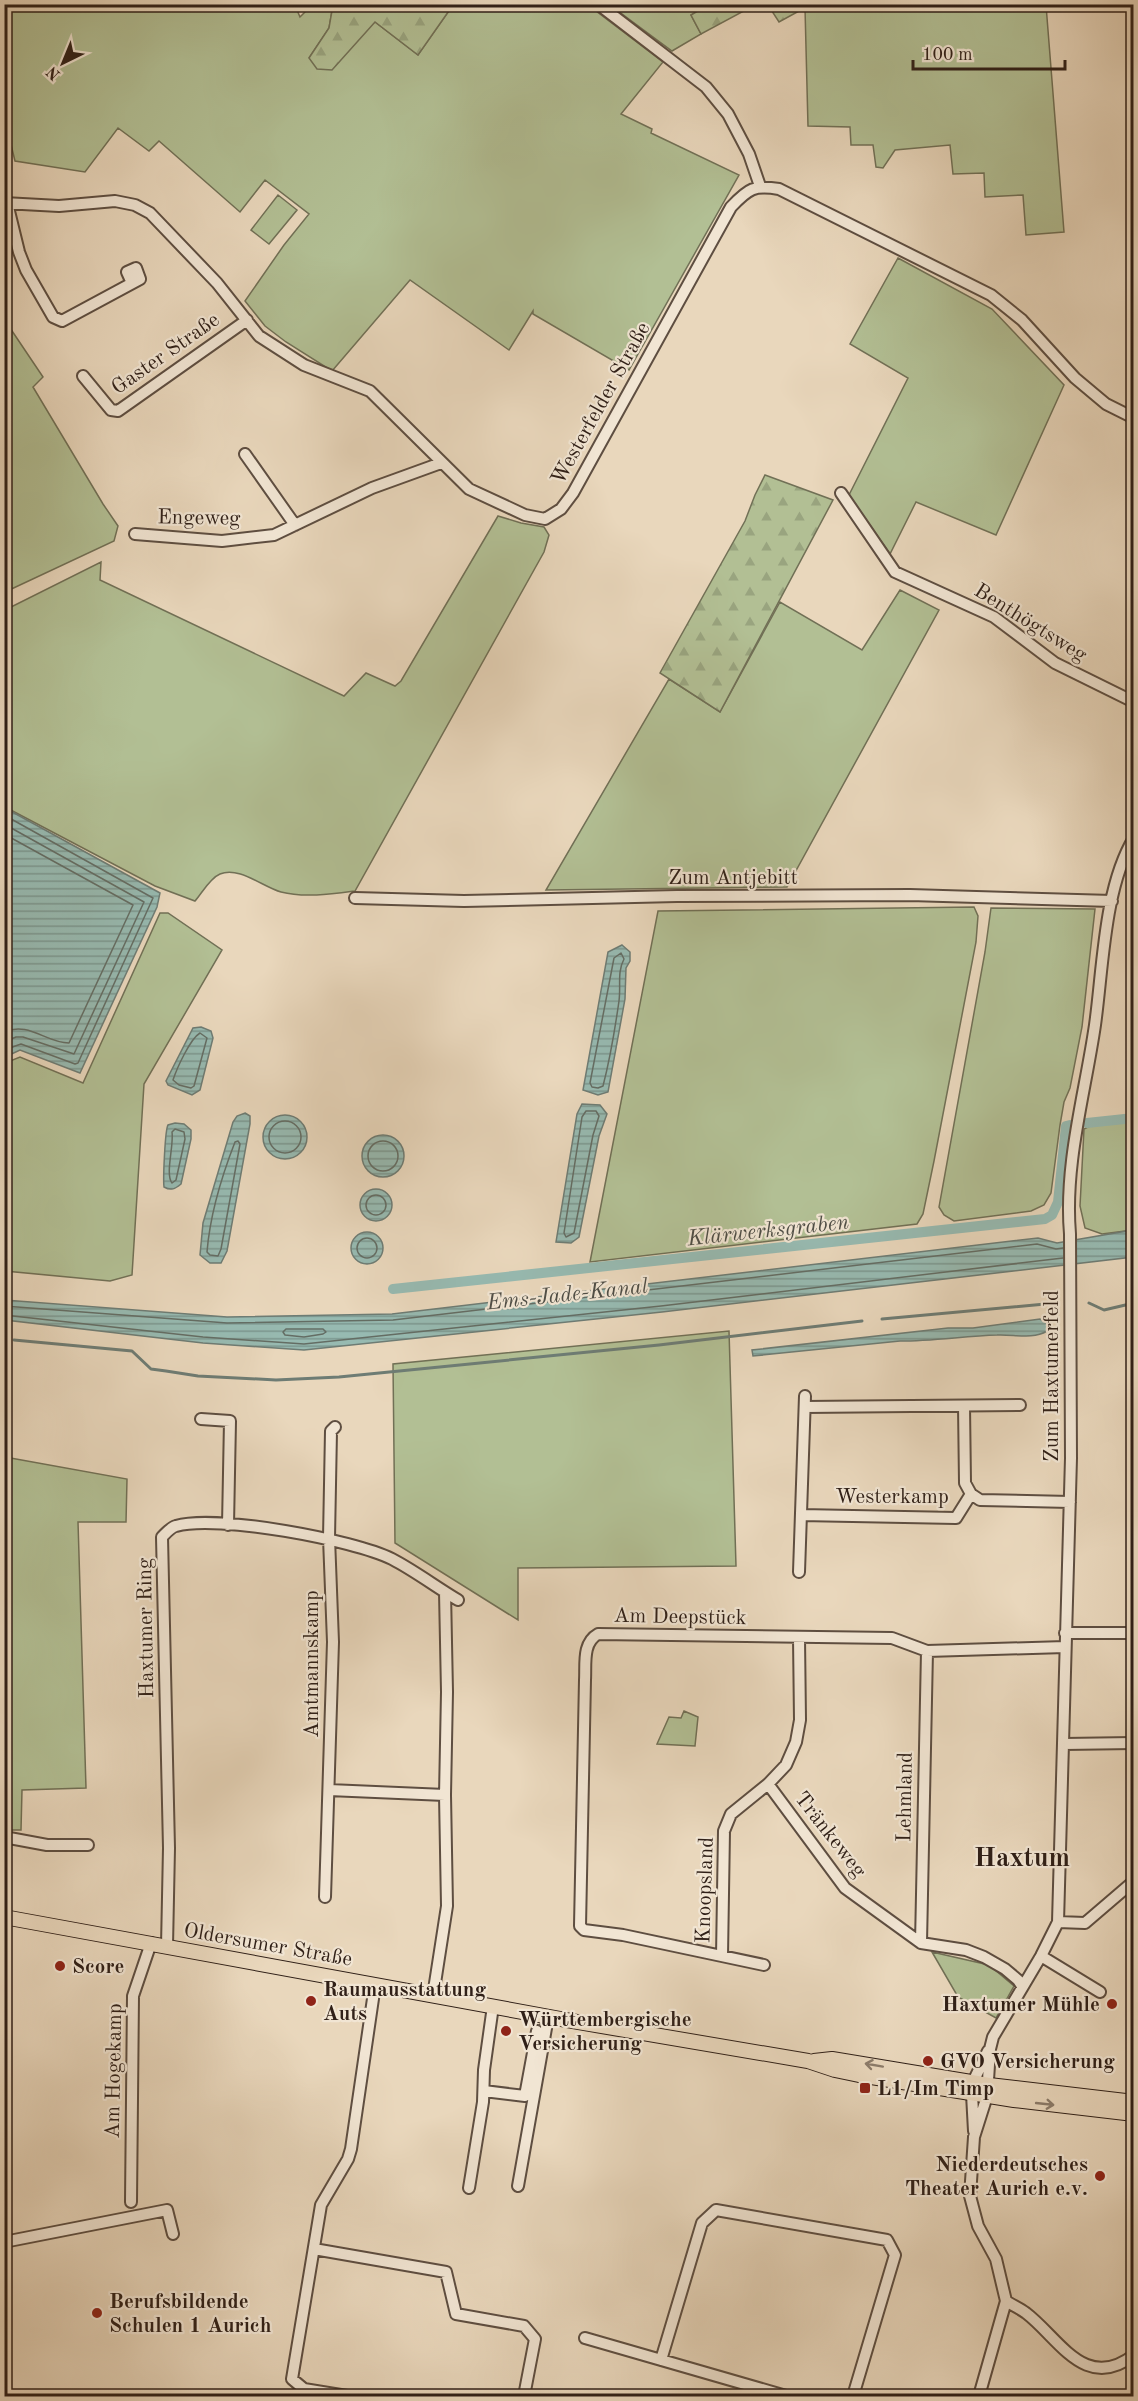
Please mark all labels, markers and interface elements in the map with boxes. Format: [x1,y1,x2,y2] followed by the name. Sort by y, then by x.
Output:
[33,33,93,93] north arrow
[913,33,1064,71] scale bar
[922,46,973,64] text: 100 m
[44,62,64,83] text: N
[108,309,224,399] street label: Gaster Straße
[548,319,655,489] street label: Westerfelder Straße
[157,507,241,530] street label: Engeweg
[970,580,1091,667] street label: Benthögtsweg
[668,868,798,889] street label: Zum Antjebitt
[685,1212,851,1251] water label: Klärwerksgraben
[484,1276,650,1315] water label: Ems-Jade-Kanal
[1042,1290,1063,1462] street label: Zum Haxtumerfeld
[835,1487,949,1508] street label: Westerkamp
[135,1557,158,1698] street label: Haxtumer Ring
[302,1590,323,1738] street label: Amtmannskamp
[613,1606,747,1629] street label: Am Deepstück
[894,1752,917,1842] street label: Lehmland
[790,1788,870,1882] street label: Tränkeweg
[693,1836,718,1944] street label: Knoopsland
[974,1845,1070,1872] district label: Haxtum
[182,1920,354,1971] street label: Oldersumer Straße
[72,1957,124,1978] place label: Score
[53,1959,67,1973] marker: Score
[323,1980,486,2025] place label: Raumausstattung Auts
[304,1994,318,2008] marker: Raumausstattung Auts
[942,1995,1100,2016] place label: Haxtumer Mühle
[1105,1997,1119,2011] marker: Haxtumer Mühle
[103,2003,126,2139] street label: Am Hogekamp
[518,2010,692,2055] place label: Württembergische Versicherung
[499,2024,513,2038] marker: Württembergische Versicherung
[940,2052,1115,2073] place label: GVO Versicherung
[921,2054,935,2068] marker: GVO Versicherung
[865,2060,884,2071] one-way arrow
[877,2079,994,2100] place label: L1/Im Timp
[858,2081,872,2095] marker: L1/Im Timp
[1035,2099,1055,2110] one-way arrow
[905,2155,1088,2200] place label: Niederdeutsches Theater Aurich e.v.
[1093,2169,1107,2183] marker: Niederdeutsches Theater Aurich e.v.
[109,2292,272,2337] place label: Berufsbildende Schulen 1 Aurich
[90,2306,104,2320] marker: Berufsbildende Schulen 1 Aurich

